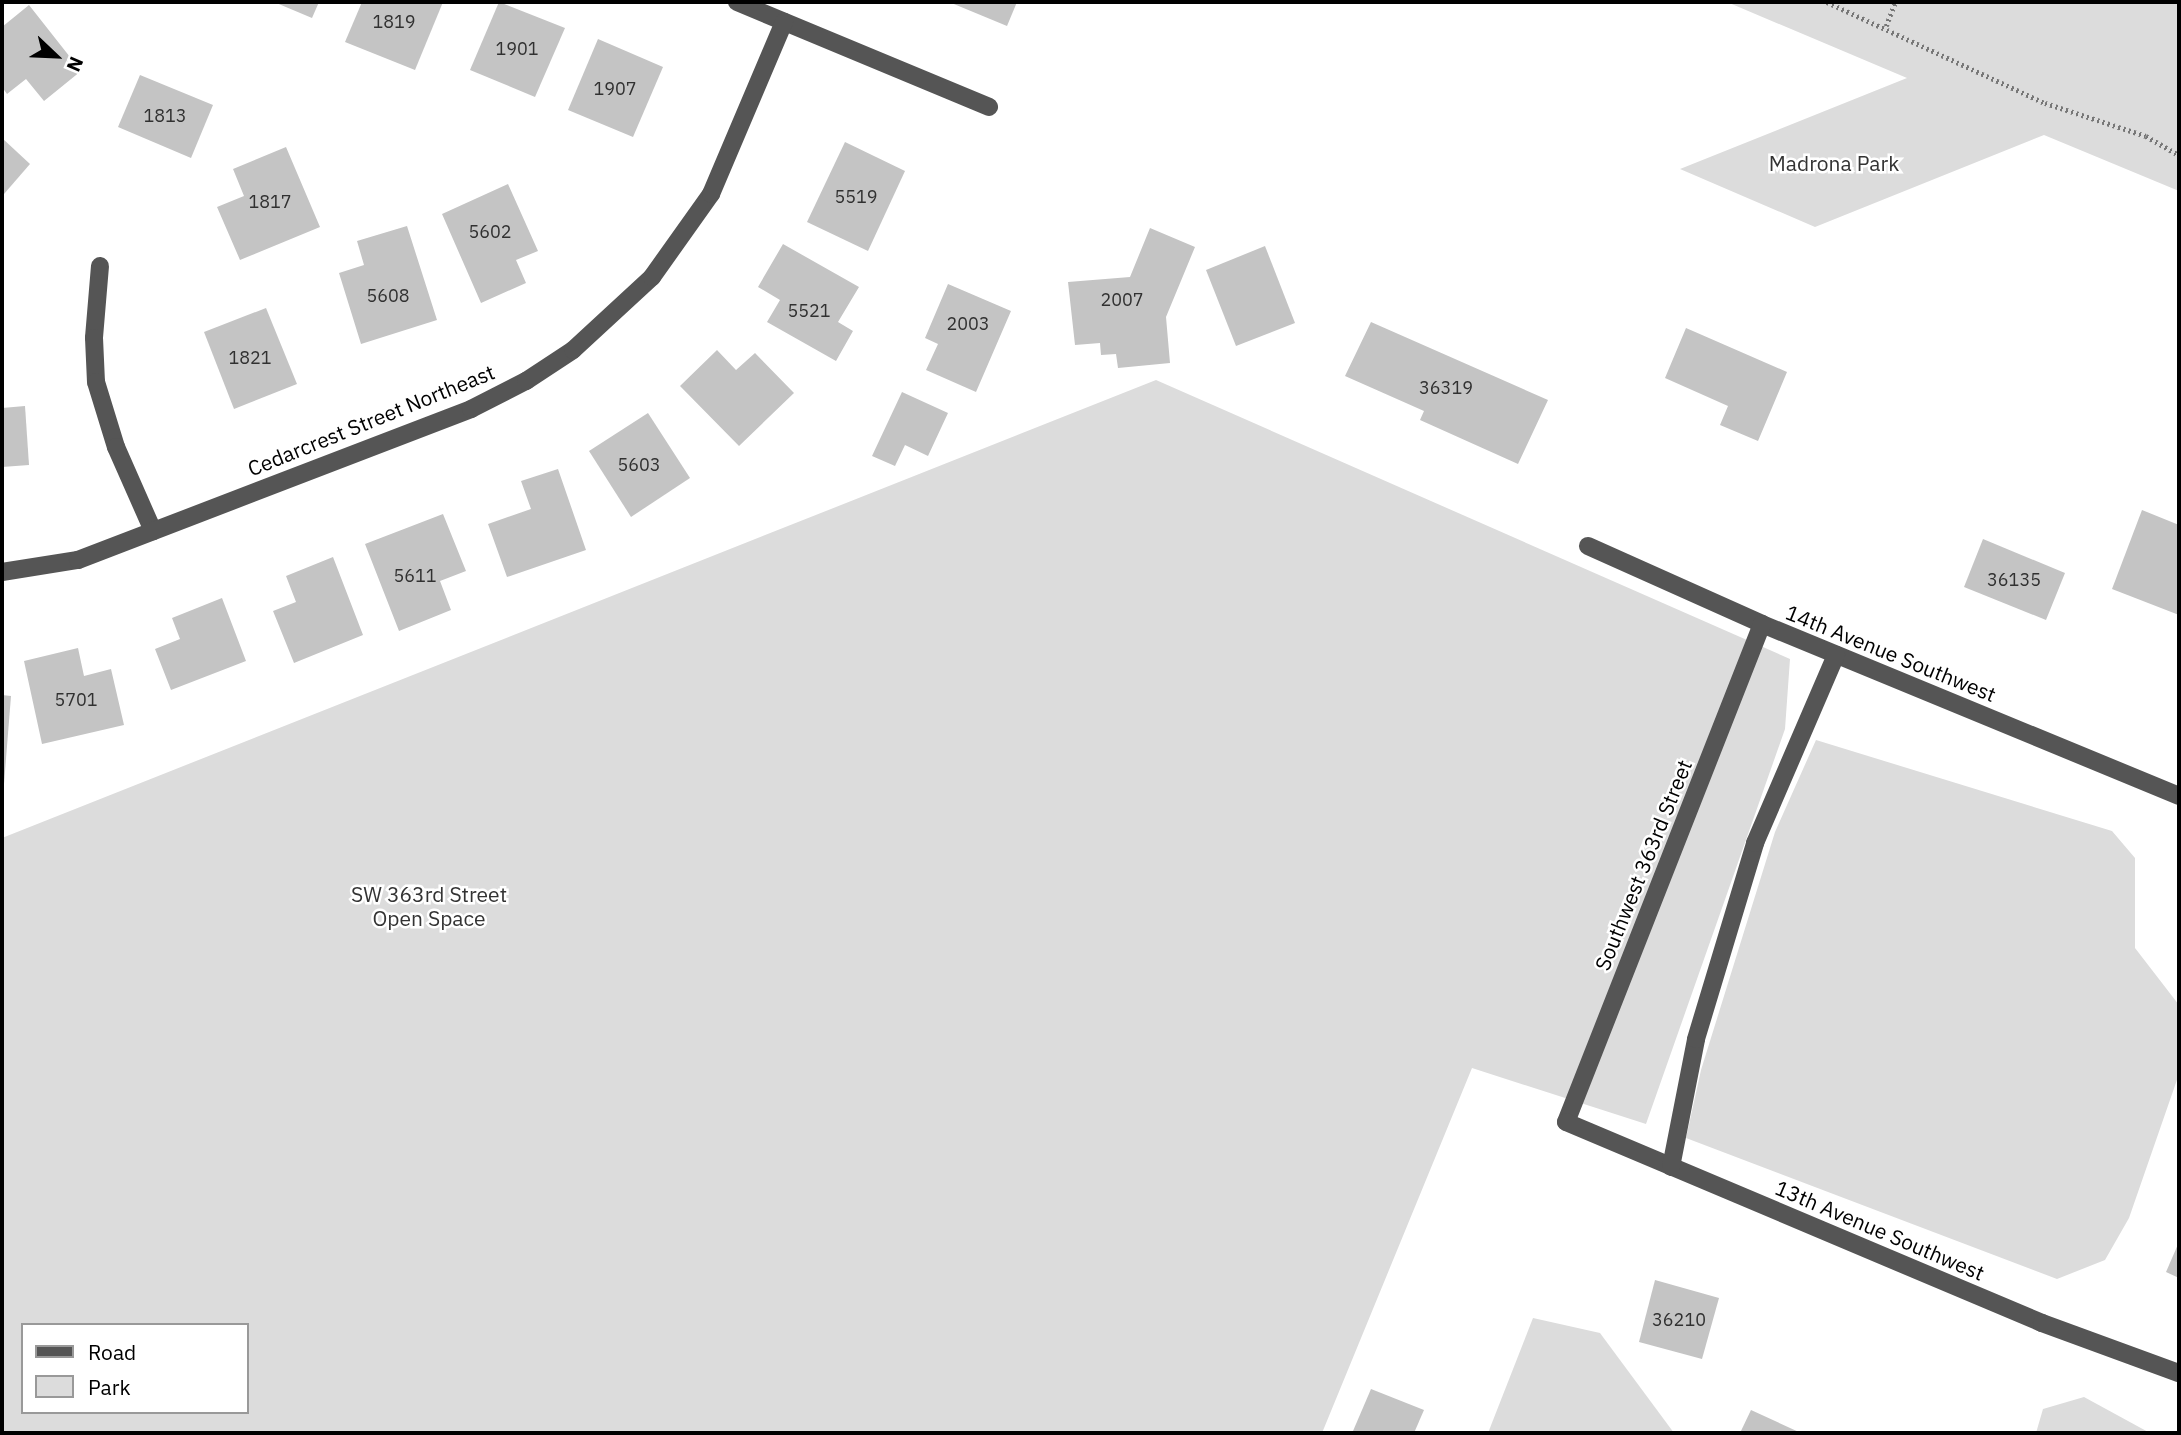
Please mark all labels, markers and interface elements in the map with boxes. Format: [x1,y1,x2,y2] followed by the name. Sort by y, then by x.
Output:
[372,11,416,33] house number: 1819
[21,21,91,91] north arrow
[495,38,539,60] house number: 1901
[62,53,89,75] text: N
[593,78,637,100] house number: 1907
[143,105,187,127] house number: 1813
[1769,150,1899,176] park label: Madrona Park
[834,186,878,208] house number: 5519
[248,191,292,213] house number: 1817
[468,221,512,243] house number: 5602
[366,285,410,307] house number: 5608
[1100,289,1144,311] house number: 2007
[787,300,831,322] house number: 5521
[946,313,990,335] house number: 2003
[228,347,272,369] house number: 1821
[244,359,498,481] street label: Cedarcrest Street Northeast
[1419,377,1473,399] house number: 36319
[617,454,661,476] house number: 5603
[393,565,437,587] house number: 5611
[1987,569,2041,591] house number: 36135
[1782,599,2000,707] street label: 14th Avenue Southwest
[54,689,98,711] house number: 5701
[1589,756,1697,974] street label: Southwest 363rd Street
[351,881,507,931] park label: SW 363rd Street Open Space
[1772,1175,1988,1285] street label: 13th Avenue Southwest
[1652,1309,1706,1331] house number: 36210
[21,1323,248,1414] legend
[88,1338,136,1366] text: Road
[88,1373,131,1401] text: Park

